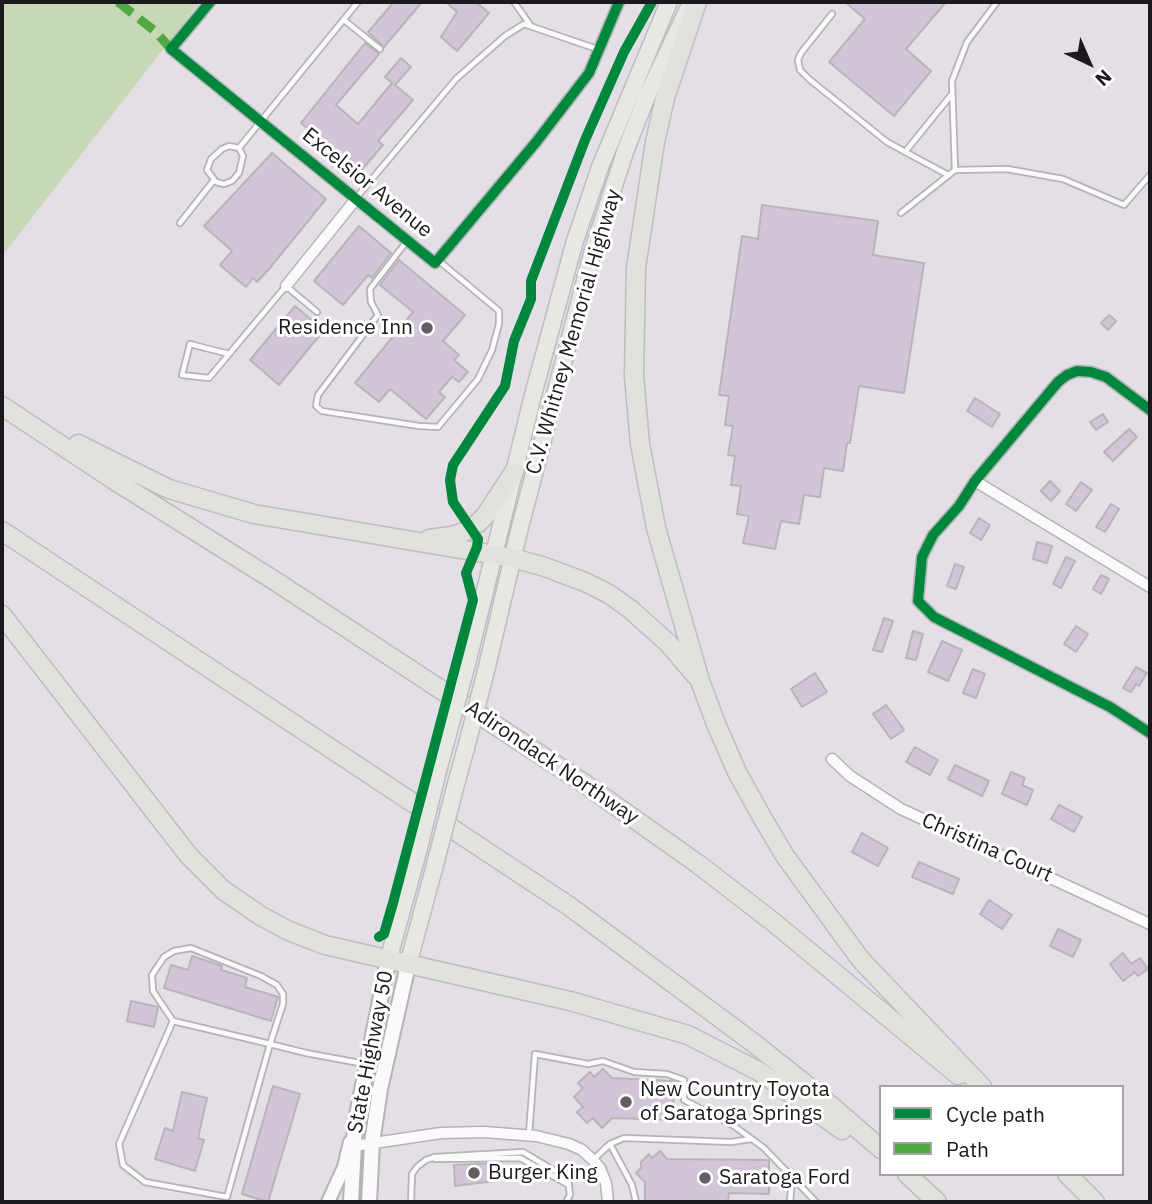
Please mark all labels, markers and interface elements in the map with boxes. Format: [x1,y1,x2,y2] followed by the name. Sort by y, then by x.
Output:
[1054,28,1124,98] north arrow
[1090,65,1117,92] text: N
[297,123,437,243] street label: Excelsior Avenue
[521,186,627,478] street label: C.V. Whitney Memorial Highway
[278,315,413,341] place label: Residence Inn
[419,320,435,336] marker: Residence Inn
[461,696,643,830] street label: Adirondack Northway
[918,808,1056,888] street label: Christina Court
[343,968,399,1136] street label: State Highway 50
[640,1077,830,1127] place label: New Country Toyota of Saratoga Springs
[879,1085,1124,1176] legend
[618,1094,634,1110] marker: New Country Toyota of Saratoga Springs
[946,1100,1045,1128] text: Cycle path
[946,1135,989,1163] text: Path
[488,1160,598,1186] place label: Burger King
[466,1165,482,1181] marker: Burger King
[719,1165,850,1191] place label: Saratoga Ford
[697,1170,713,1186] marker: Saratoga Ford

